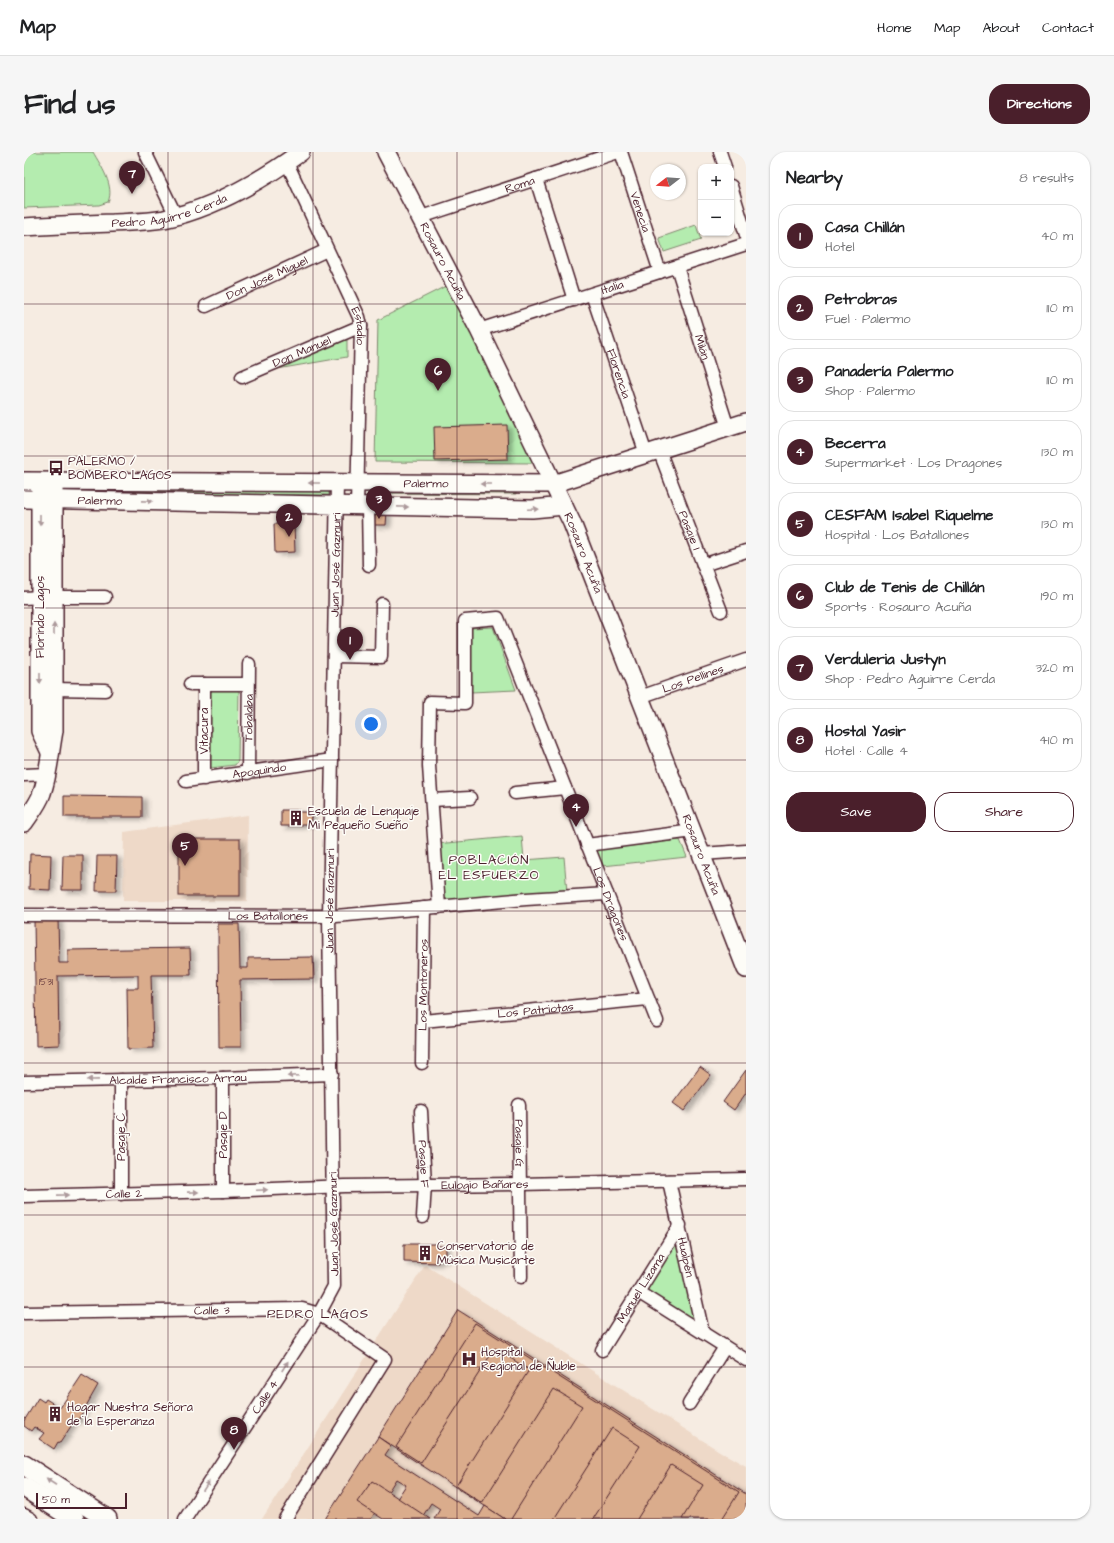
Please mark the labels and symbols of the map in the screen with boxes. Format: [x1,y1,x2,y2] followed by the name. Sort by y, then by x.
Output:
[119,161,145,194] pin: 7
[650,164,686,200] north arrow
[502,172,537,197] street label: Roma
[111,189,230,232] street label: Pedro Aguirre Cerda
[626,189,655,235] street label: Venecia
[416,219,470,303] street label: Rosauro Acuña
[223,252,311,304] street label: Don José Miguel
[599,276,626,299] street label: Italia
[347,304,370,346] street label: Estadio
[270,331,334,371] street label: Don Manuel
[690,332,714,362] street label: Milán
[603,346,635,401] street label: Florencia
[425,358,451,391] pin: 6
[68,453,172,484] place label: PALERMO / BOMBERO LAGOS
[47,459,65,477] bus stop icon: PALERMO / BOMBERO LAGOS
[404,475,449,492] street label: Palermo
[307,480,320,486] one-way arrow
[479,481,492,487] one-way arrow
[366,486,392,519] pin: 3
[77,492,123,509] street label: Palermo
[141,498,154,504] one-way arrow
[276,504,302,537] pin: 2
[397,504,410,510] one-way arrow
[527,506,540,512] one-way arrow
[675,508,705,553] street label: Pasaje 1
[560,510,607,596] street label: Rosauro Acuña
[326,512,345,617] street label: Juan José Gazmuri
[37,514,43,527] one-way arrow
[32,576,50,658] street label: Florindo Lagos
[51,622,57,635] one-way arrow
[337,627,363,660] pin: 1
[660,660,726,697] street label: Los Pellines
[37,672,43,685] one-way arrow
[240,694,257,742] street label: Tobalaba
[196,708,213,754] street label: Vitacura
[361,714,381,734] your location
[231,758,287,783] street label: Apoquindo
[563,794,589,827] pin: 4
[308,803,420,834] place label: Escuela de Lenguaje Mi Pequeño Sueño
[287,809,305,827] building icon: Escuela de Lenguaje Mi Pequeño Sueño
[678,812,725,897] street label: Rosauro Acuña
[172,833,198,866] pin: 5
[320,848,339,953] street label: Juan José Gazmuri
[438,851,540,884] district label: POBLACIÓN EL ESFUERZO
[589,865,633,943] street label: Los Dragones
[228,907,308,924] street label: Los Batallones
[414,939,432,1031] street label: Los Montoneros
[39,975,54,989] house number: 1531
[496,998,574,1022] street label: Los Patriotas
[109,1069,247,1089] street label: Alcalde Francisco Arrau
[287,1072,299,1079] one-way arrow
[87,1077,99,1084] one-way arrow
[215,1111,232,1159] street label: Pasaje D
[113,1113,130,1161] street label: Pasaje C
[511,1119,528,1168] street label: Pasaje G
[414,1140,434,1189] street label: Pasaje F
[325,1172,343,1276] street label: Juan José Gazmuri
[441,1175,529,1194] street label: Eulogio Bañares
[105,1185,143,1202] street label: Calle 2
[256,1186,268,1193] one-way arrow
[187,1189,200,1195] one-way arrow
[57,1192,70,1198] one-way arrow
[673,1235,699,1279] street label: Hualpén
[437,1238,535,1269] place label: Conservatorio de Música Musicarte
[416,1244,434,1262] building icon: Conservatorio de Música Musicarte
[613,1250,669,1326] street label: Manuel Lizama
[194,1302,230,1319] street label: Calle 3
[267,1305,369,1323] district label: PEDRO LAGOS
[481,1344,576,1376] place label: Hospital Regional de Ñuble
[460,1350,478,1368] hospital icon: Hospital Regional de Ñuble
[282,1360,289,1372] one-way arrow
[247,1376,282,1417] street label: Calle 4
[67,1399,193,1430] place label: Hogar Nuestra Señora de la Esperanza
[46,1405,64,1423] building icon: Hogar Nuestra Señora de la Esperanza
[221,1417,247,1450] pin: 8
[45,1479,57,1486] one-way arrow
[203,1481,210,1492] one-way arrow
[36,1491,127,1510] scale bar

